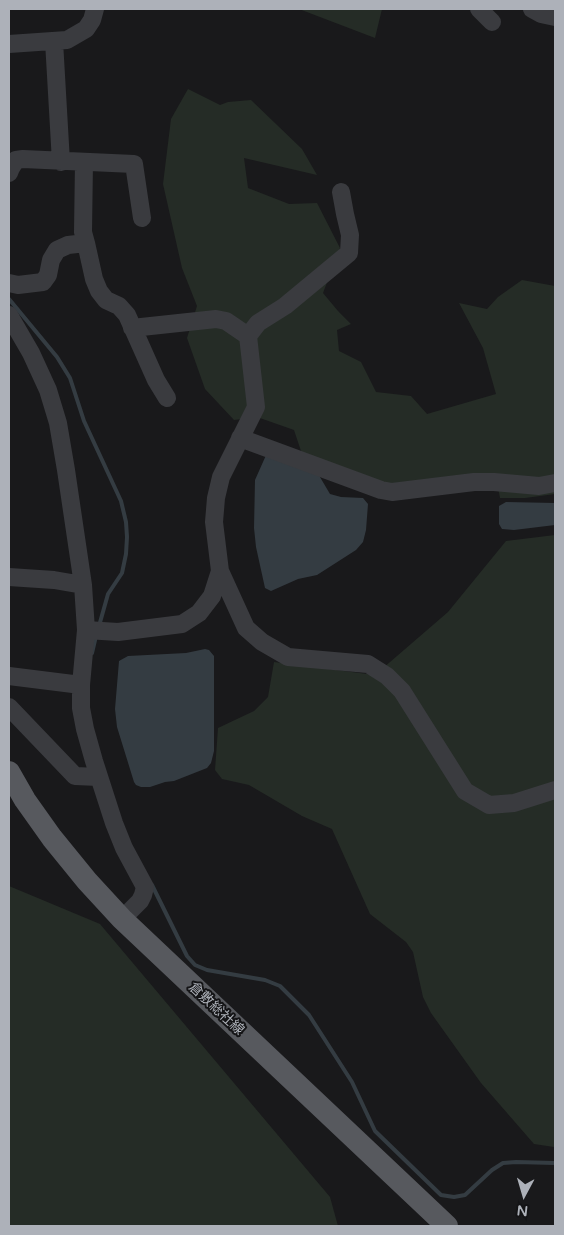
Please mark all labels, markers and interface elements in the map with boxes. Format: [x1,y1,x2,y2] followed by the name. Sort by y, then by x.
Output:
[185,979,247,1039] street label: 倉敷総社線
[499,1170,549,1220] north arrow
[516,1201,529,1219] text: N

